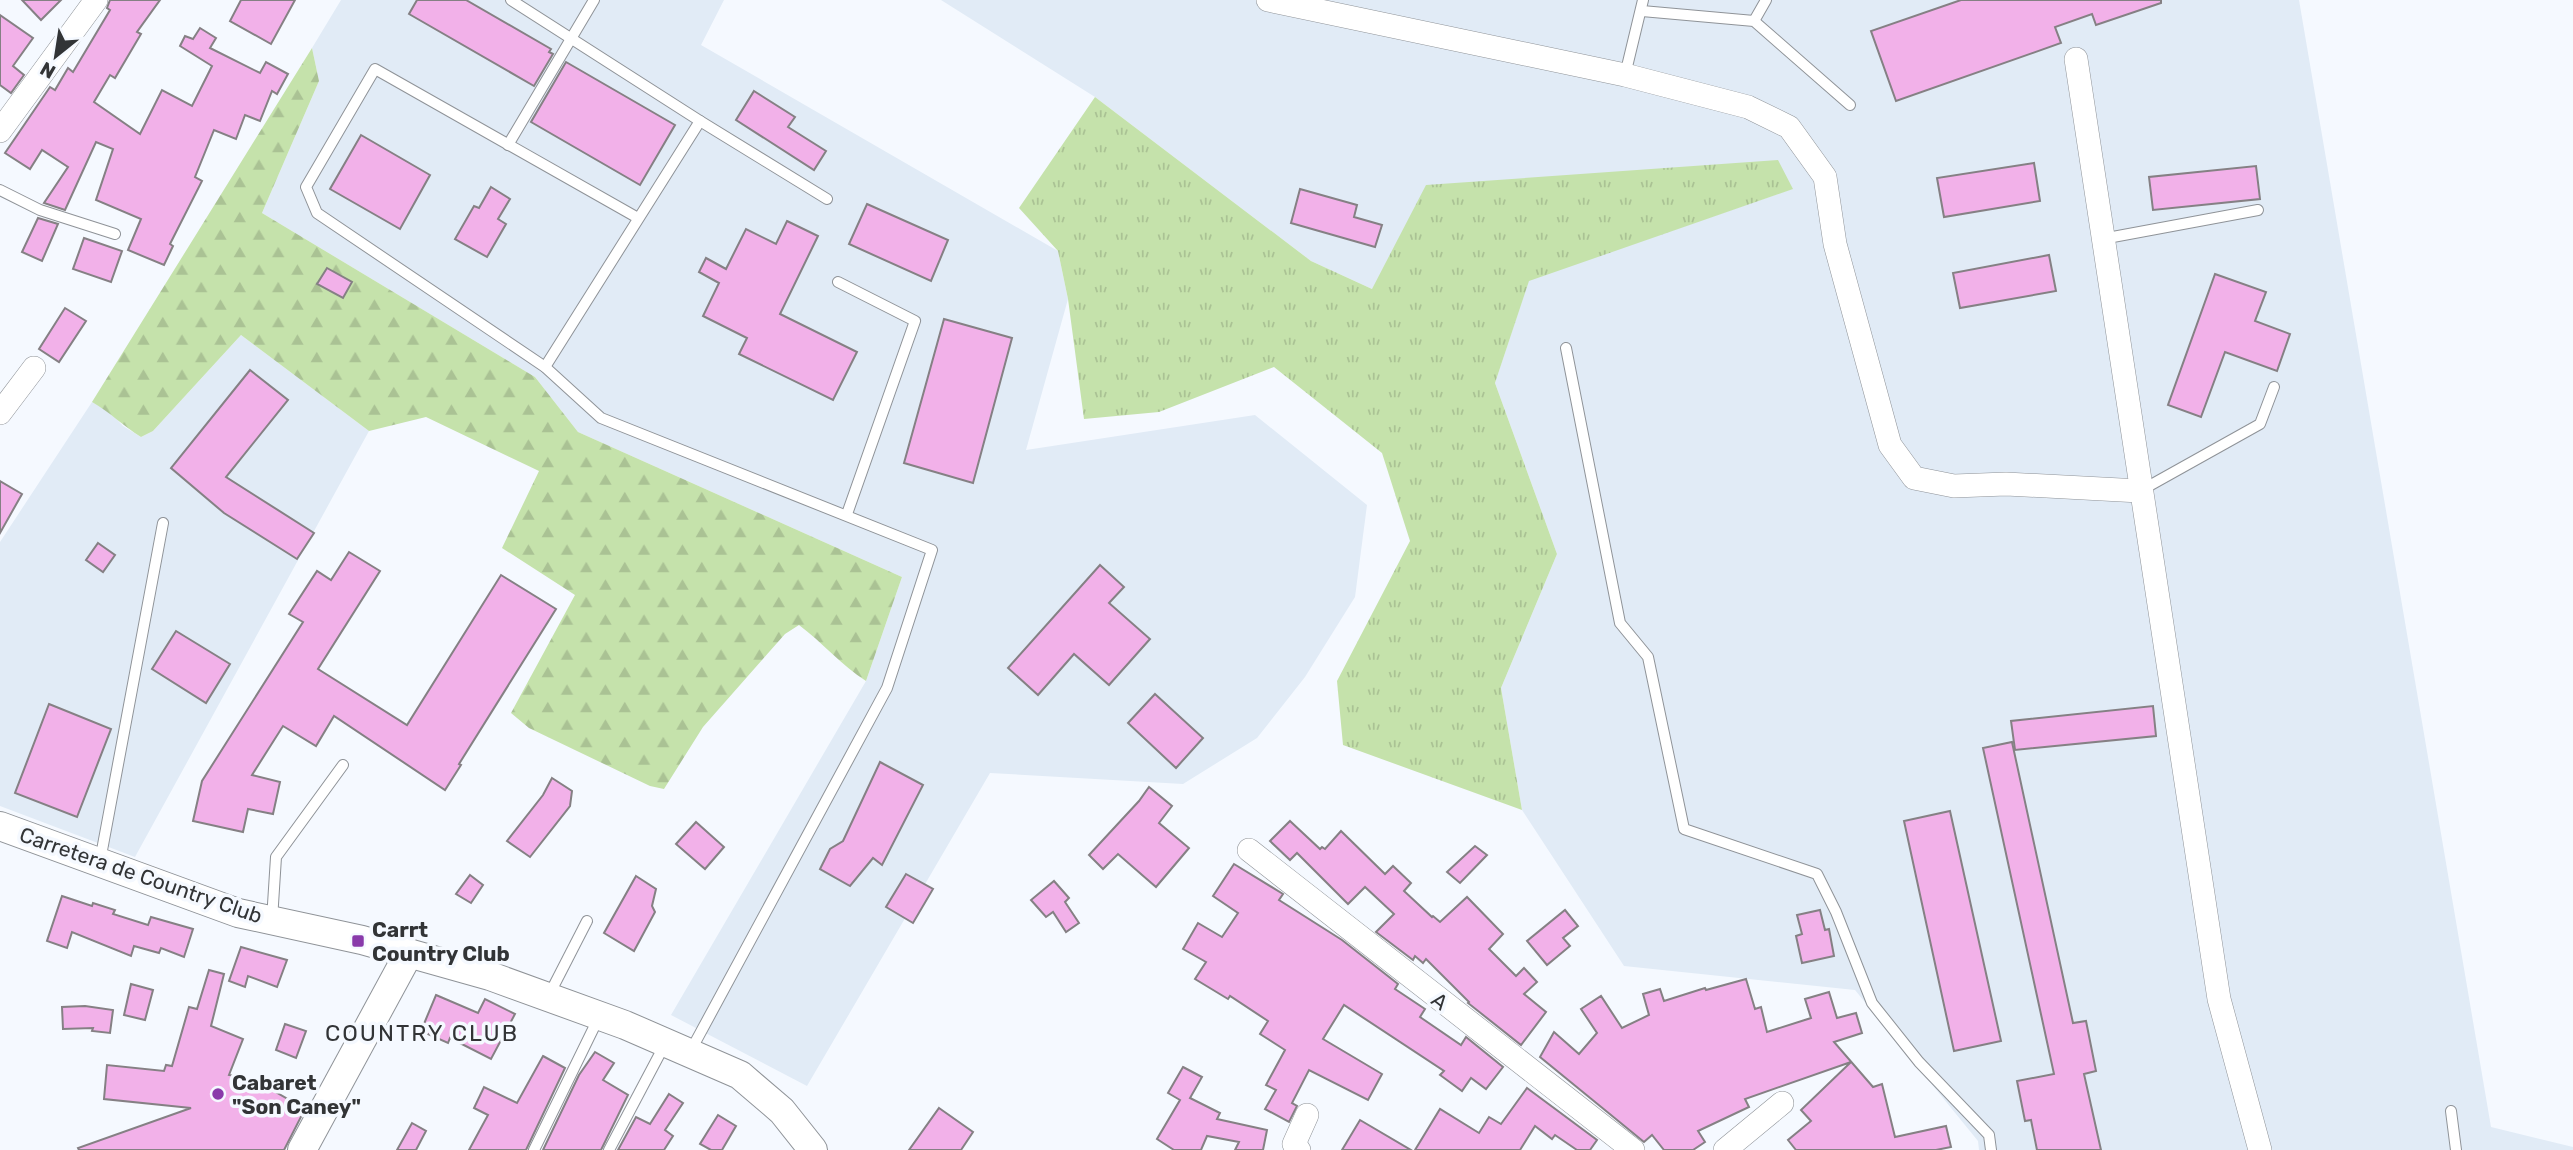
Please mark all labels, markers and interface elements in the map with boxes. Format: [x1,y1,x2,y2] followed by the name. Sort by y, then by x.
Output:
[21,21,91,91] north arrow
[36,57,59,84] text: N
[16,822,266,928] street label: Carretera de Country Club
[372,917,510,966] place label: Carrt Country Club
[350,933,366,949] marker: Carrt Country Club
[1427,987,1453,1015] street label: A
[325,1019,519,1047] district label: COUNTRY CLUB
[232,1070,361,1119] place label: Cabaret "Son Caney"
[210,1086,226,1102] marker: Cabaret "Son Caney"

